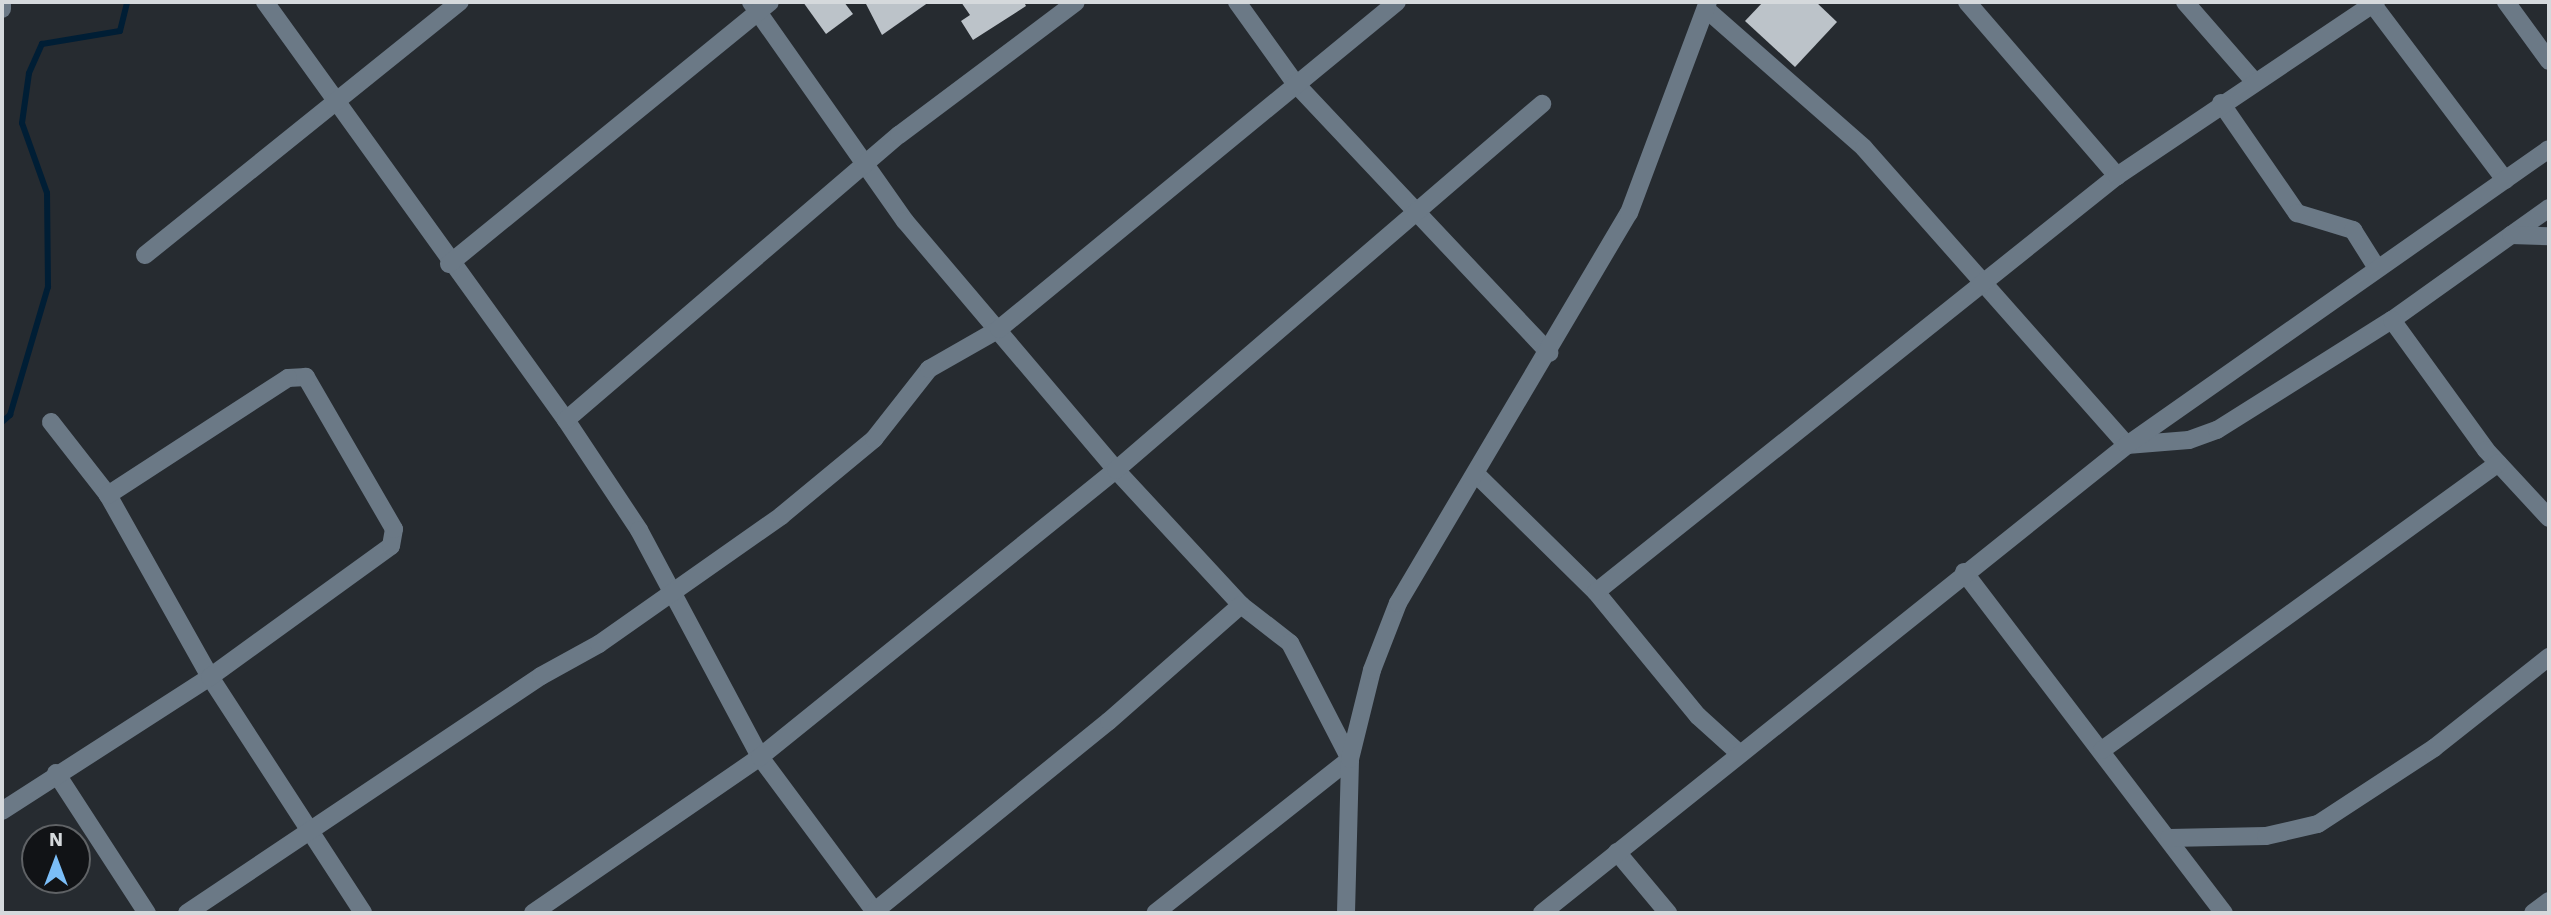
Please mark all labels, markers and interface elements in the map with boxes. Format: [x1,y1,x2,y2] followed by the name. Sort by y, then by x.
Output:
[21,824,91,894] north arrow
[49,828,63,851] text: N

